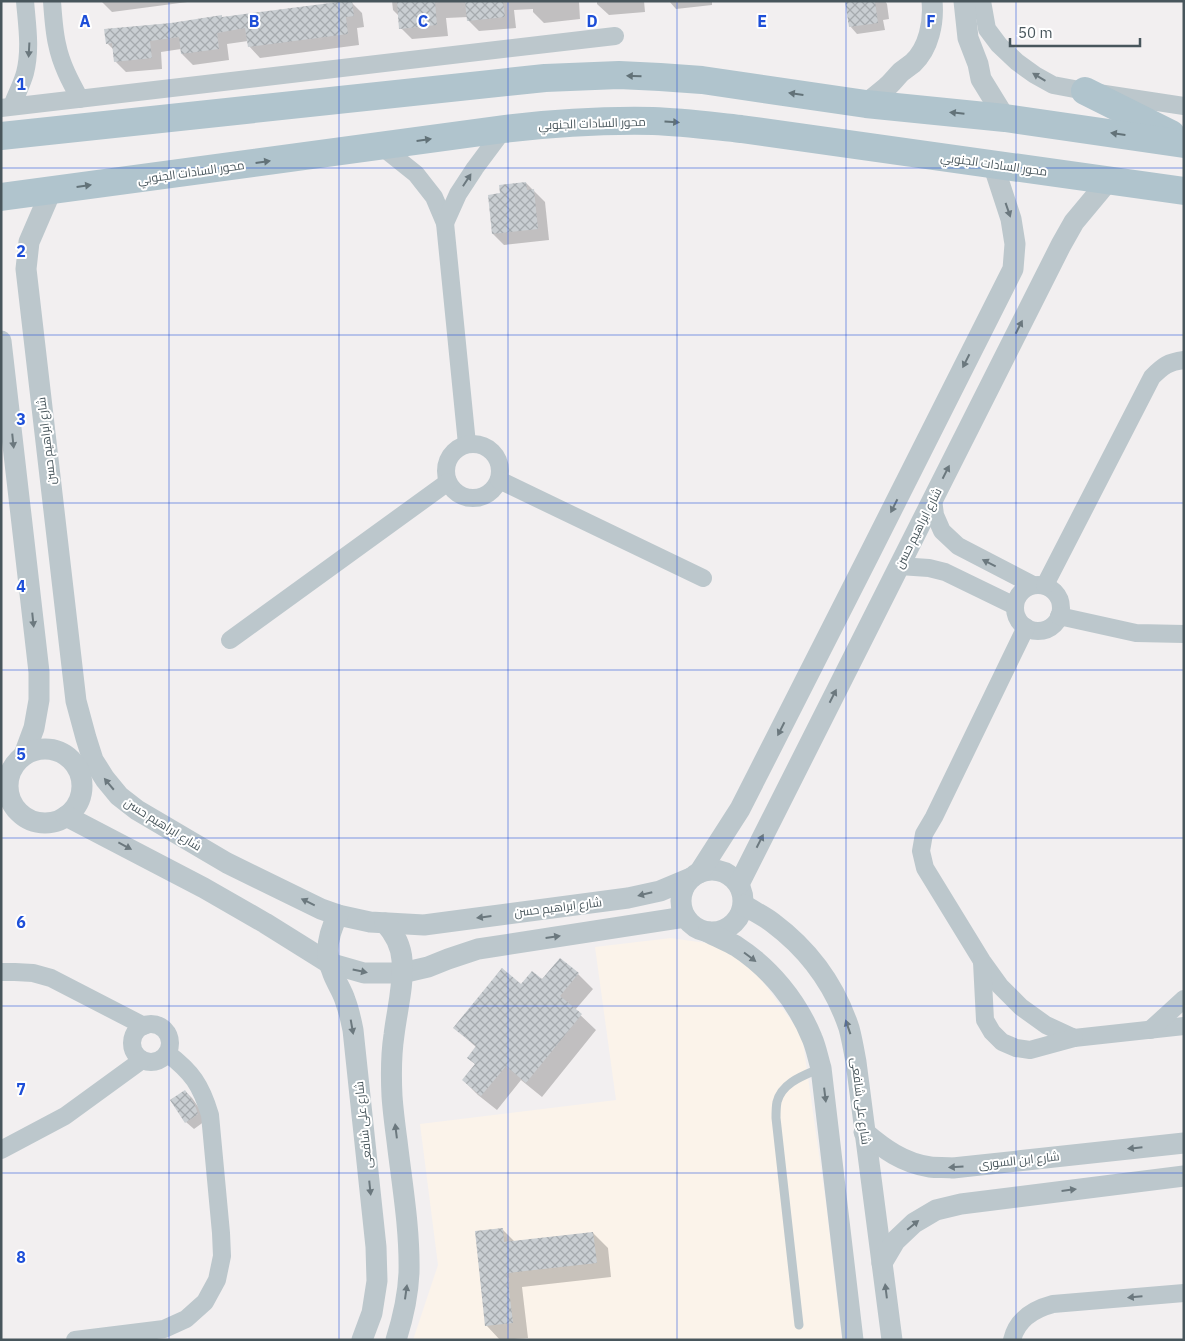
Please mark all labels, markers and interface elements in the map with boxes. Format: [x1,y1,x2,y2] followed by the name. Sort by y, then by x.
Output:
[80,11,91,31] text: A
[249,11,260,31] text: B
[418,11,428,31] text: C
[586,11,598,31] text: D
[757,11,767,31] text: E
[926,11,936,31] text: F
[1010,15,1140,47] scale bar
[1018,23,1053,42] text: 50 m
[24,42,32,58] one-way arrow
[626,71,642,79] one-way arrow
[1032,72,1045,81] one-way arrow
[16,74,26,94] text: 1
[787,89,803,97] one-way arrow
[949,109,965,117] one-way arrow
[538,114,646,135] street label: محور السادات الجنوبي
[665,119,681,127] one-way arrow
[1110,130,1126,138] one-way arrow
[416,136,432,144] one-way arrow
[939,149,1048,182] street label: محور السادات الجنوبي
[137,157,246,190] street label: محور السادات الجنوبي
[255,158,271,166] one-way arrow
[462,173,472,186] one-way arrow
[77,182,93,190] one-way arrow
[1005,203,1012,218] one-way arrow
[16,241,26,261] text: 2
[1015,320,1023,334] one-way arrow
[962,354,970,368] one-way arrow
[33,396,60,486] street label: شارع ابراهيم حسن
[16,409,26,429] text: 3
[9,433,17,449] one-way arrow
[942,465,950,479] one-way arrow
[891,485,946,571] street label: شارع ابراهيم حسن
[890,499,898,514] one-way arrow
[982,559,996,567] one-way arrow
[16,576,26,596] text: 4
[29,612,37,628] one-way arrow
[829,688,838,703] one-way arrow
[776,722,784,736] one-way arrow
[16,744,26,764] text: 5
[104,778,115,791] one-way arrow
[121,794,204,855] street label: شارع ابراهيم حسن
[757,834,765,848] one-way arrow
[118,842,132,851] one-way arrow
[637,890,652,898] one-way arrow
[513,894,603,921] street label: شارع ابراهيم حسن
[301,898,315,906] one-way arrow
[16,912,26,932] text: 6
[476,913,492,921] one-way arrow
[545,932,561,940] one-way arrow
[743,952,757,962] one-way arrow
[353,967,368,975] one-way arrow
[348,1019,356,1035] one-way arrow
[843,1019,851,1034] one-way arrow
[847,1057,874,1146] street label: شارع على شافعى
[16,1079,26,1099] text: 7
[351,1080,376,1169] street label: شارع على شافعى
[821,1088,829,1104] one-way arrow
[392,1122,400,1138] one-way arrow
[1127,1144,1143,1152] one-way arrow
[978,1148,1060,1173] street label: شارع ابن السورى
[948,1163,964,1171] one-way arrow
[366,1181,374,1197] one-way arrow
[1061,1186,1077,1194] one-way arrow
[906,1220,919,1231] one-way arrow
[16,1247,26,1267] text: 8
[882,1283,890,1299] one-way arrow
[402,1284,410,1300] one-way arrow
[1127,1293,1143,1301] one-way arrow

